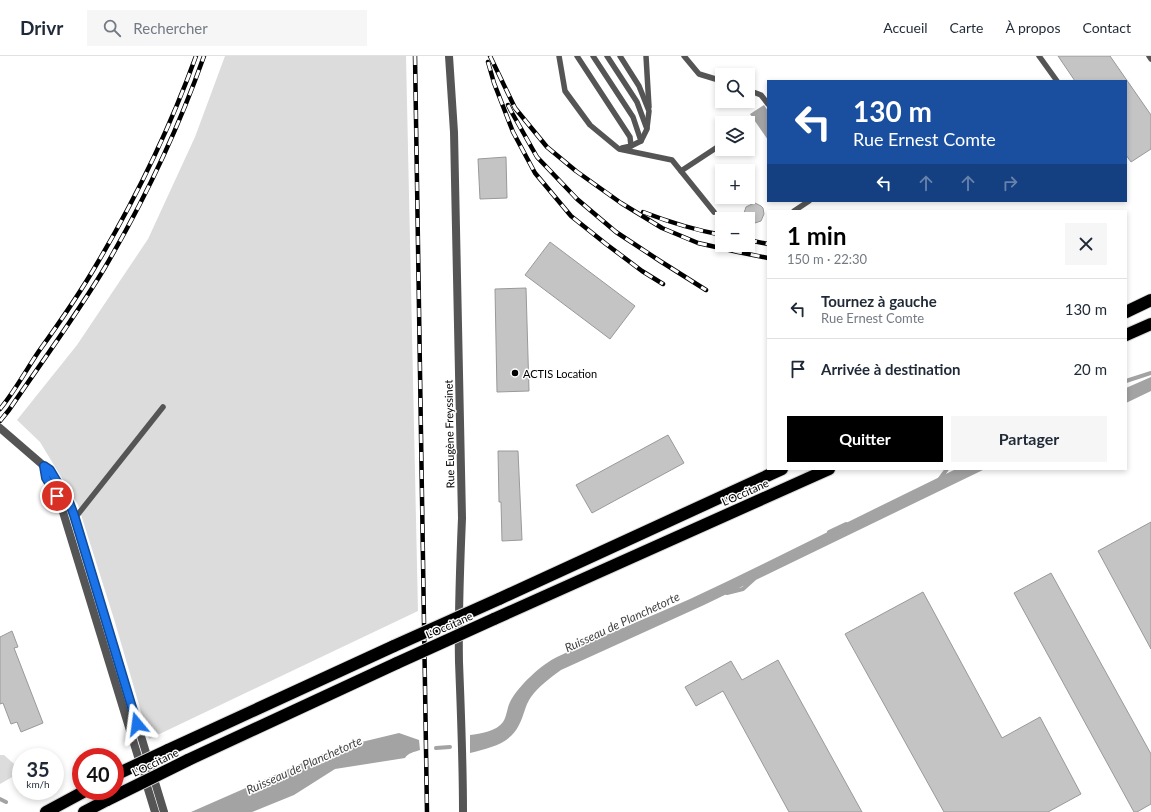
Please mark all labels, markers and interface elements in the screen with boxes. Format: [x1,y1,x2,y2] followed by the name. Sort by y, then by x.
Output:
[87,10,367,46] search box
[20,16,63,39] text: Drivr
[101,17,123,39] icon: search
[133,19,208,37] text: Rechercher
[883,19,928,36] text: Accueil
[950,19,983,36] text: Carte
[1005,19,1060,36] text: À propos
[1082,19,1131,36] text: Contact
[715,68,755,252] map controls
[715,68,755,108] button: search
[853,94,932,128] text: 130 m
[787,96,839,148] icon: left
[715,116,755,156] button: layers
[853,128,996,150] text: Rue Ernest Comte
[715,164,755,204] button: +
[873,172,895,194] icon: left
[915,172,937,194] icon: ahead
[957,172,979,194] icon: ahead
[999,172,1021,194] icon: right
[715,212,755,252] button: −
[787,221,847,250] text: 1 min
[1065,223,1107,265] button: close
[787,251,867,267] text: 150 m · 22:30
[821,292,937,310] text: Tournez à gauche
[787,298,809,320] icon: left
[1065,300,1107,318] text: 130 m
[821,310,924,326] text: Rue Ernest Comte
[787,358,809,380] icon: arrive
[821,360,960,378] text: Arrivée à destination
[1073,360,1107,378] text: 20 m
[523,367,597,380] place label: ACTIS Location
[510,368,520,378] marker: ACTIS Location
[442,380,456,488] street label: Rue Eugène Freyssinet
[787,416,943,462] button: Quitter
[951,416,1107,462] button: Partager
[720,476,771,508] street label: L'Occitane
[40,479,74,513] pin
[46,485,68,507] icon: arrive
[562,589,682,655] water label: Ruisseau de Planchetorte
[424,609,475,641] street label: L'Occitane
[116,703,158,745] position arrow
[244,733,364,797] water label: Ruisseau de Planchetorte
[130,745,180,779] street label: L'Occitane
[72,748,124,800] speed limit sign: 40
[26,757,50,781] text: 35
[26,778,50,790] text: km/h

